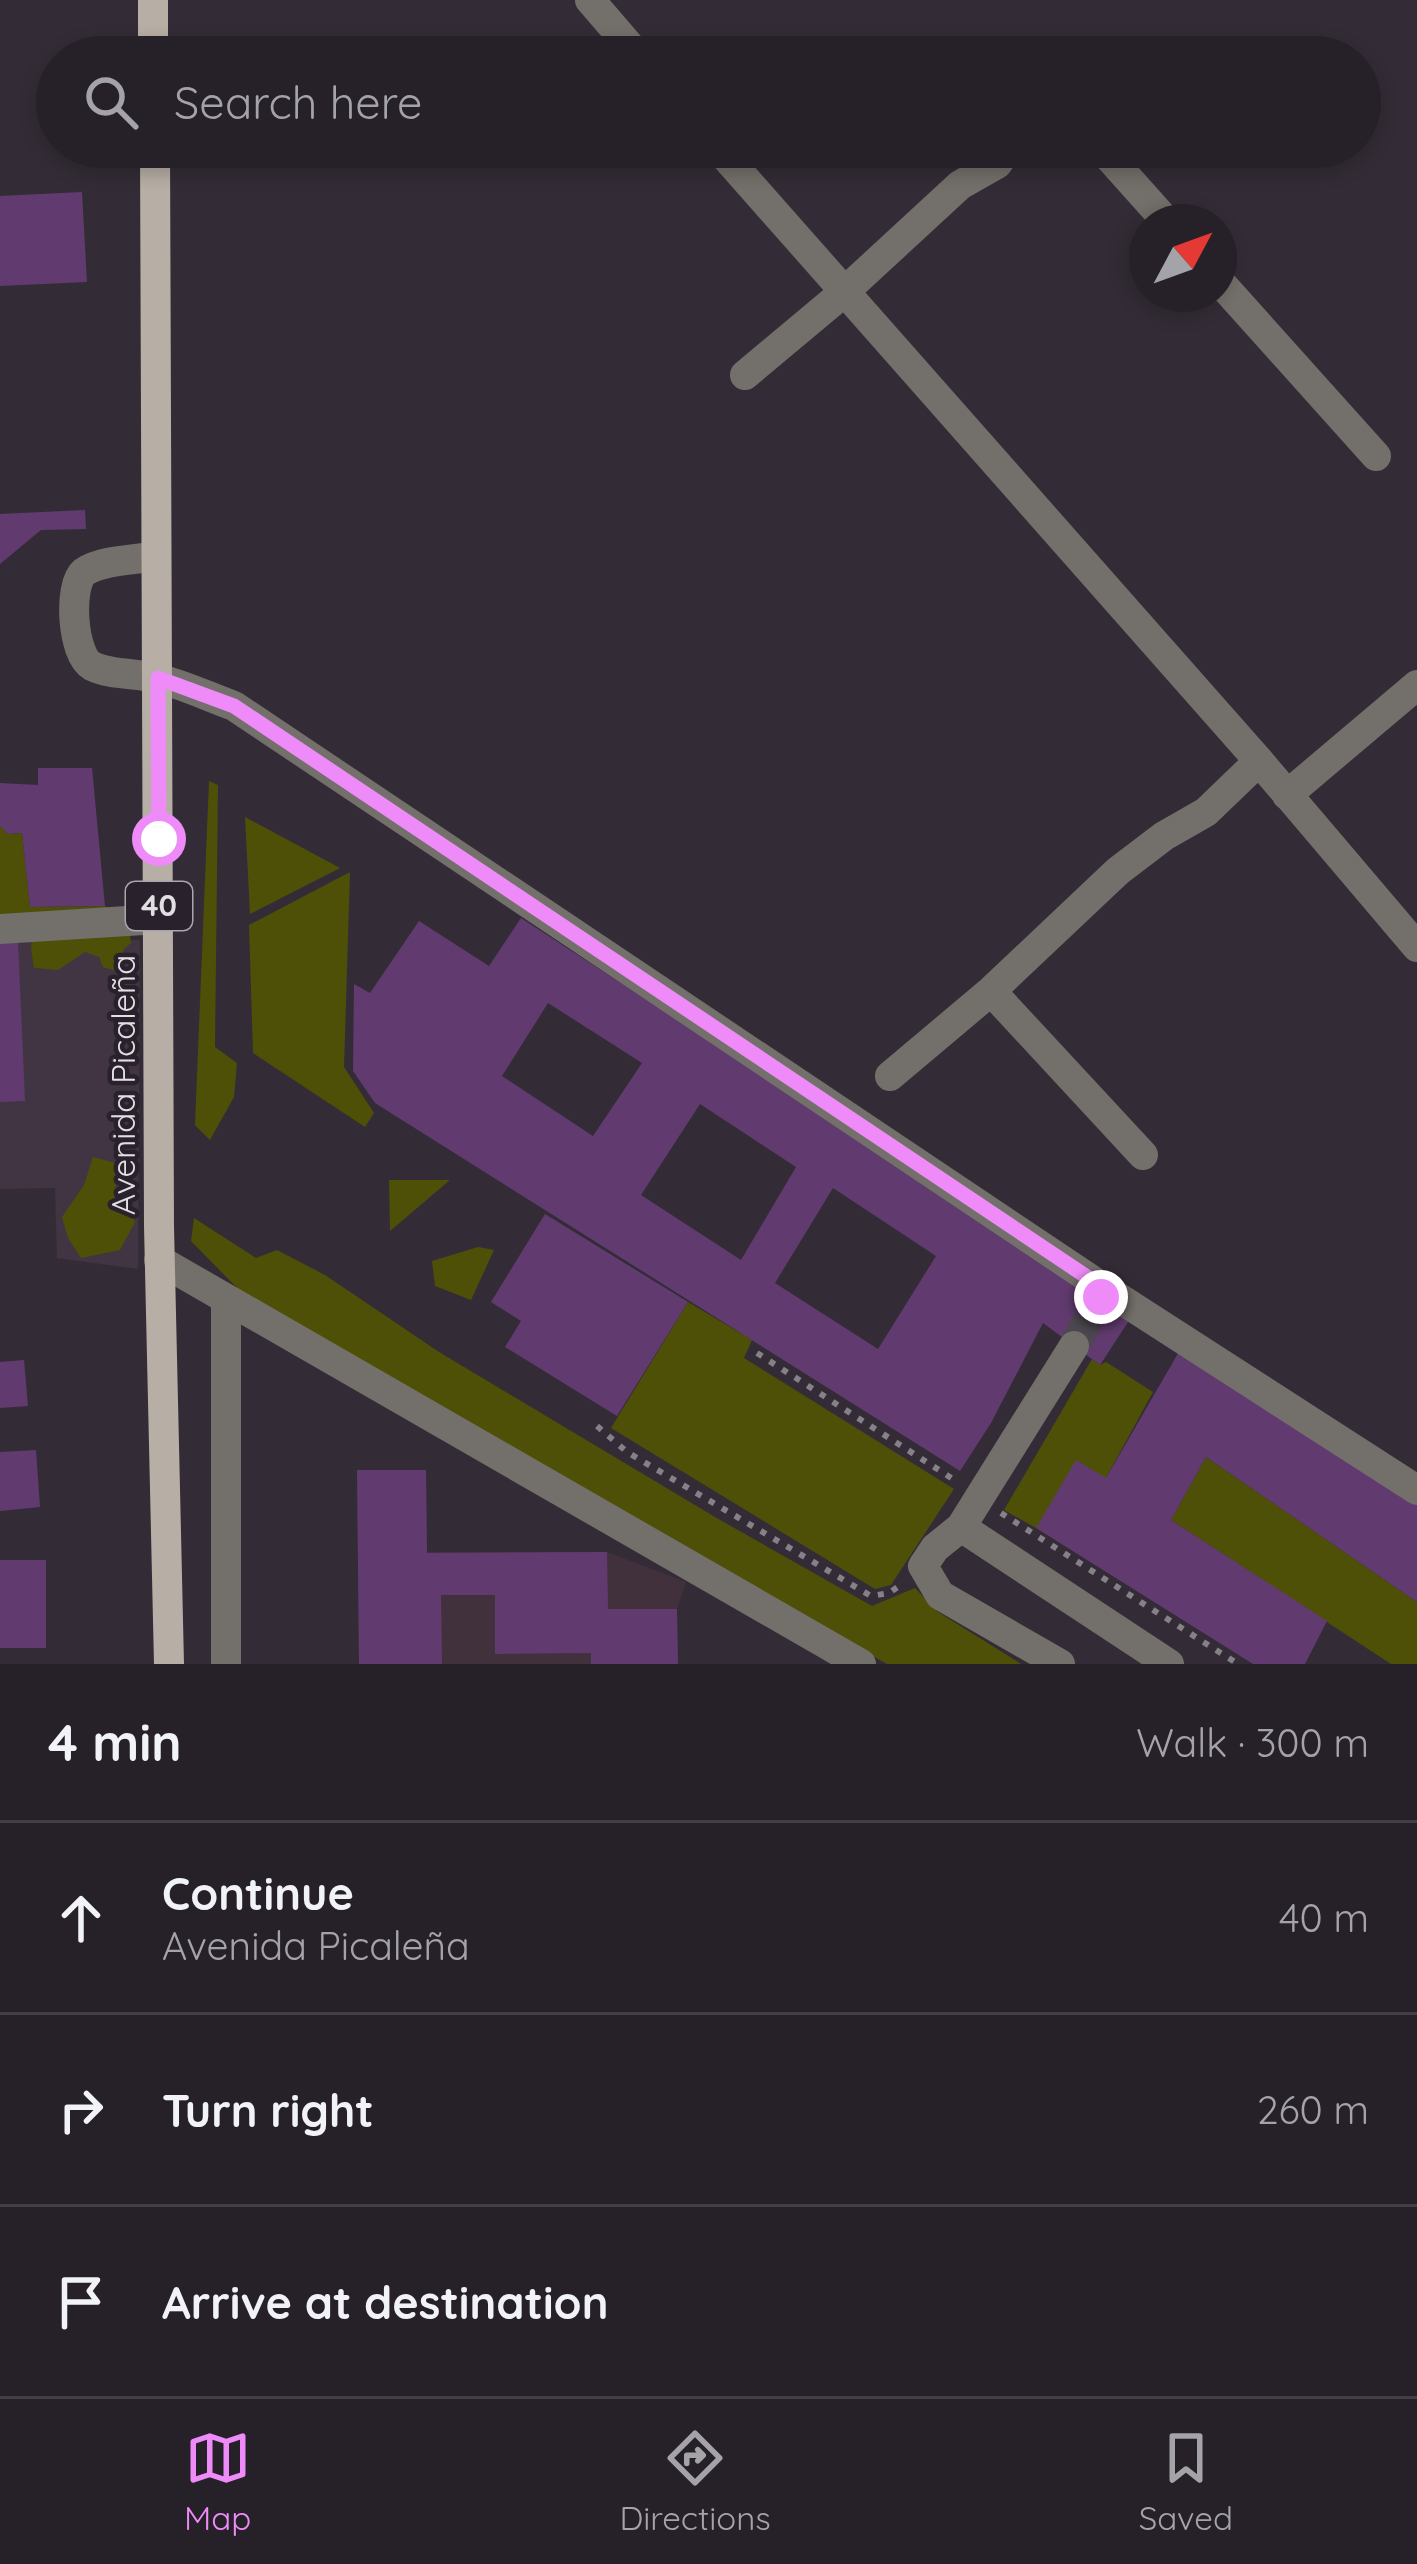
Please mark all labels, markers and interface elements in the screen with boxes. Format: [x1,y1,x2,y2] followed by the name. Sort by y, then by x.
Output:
[36,36,1381,168] search box
[78,69,144,135] icon: search
[174,74,422,130] text: Search here
[1129,204,1237,312] north arrow
[132,812,186,866] route start
[126,882,192,930] road number: 40
[102,955,143,1215] street label: Avenida Picaleña
[1074,1270,1128,1324] route end
[48,1710,182,1774] text: 4 min
[1136,1718,1369,1767] text: Walk · 300 m
[162,1865,354,1921] text: Continue
[48,1885,114,1951] icon: ahead
[1279,1893,1369,1942] text: 40 m
[162,1921,470,1970] text: Avenida Picaleña
[48,2077,114,2143] icon: right
[162,2082,374,2138] text: Turn right
[1257,2085,1369,2134] text: 260 m
[48,2269,114,2335] icon: arrive
[162,2274,608,2330] text: Arrive at destination
[184,2425,251,2538] tab: Map
[619,2425,771,2538] tab: Directions
[1139,2425,1233,2538] tab: Saved

